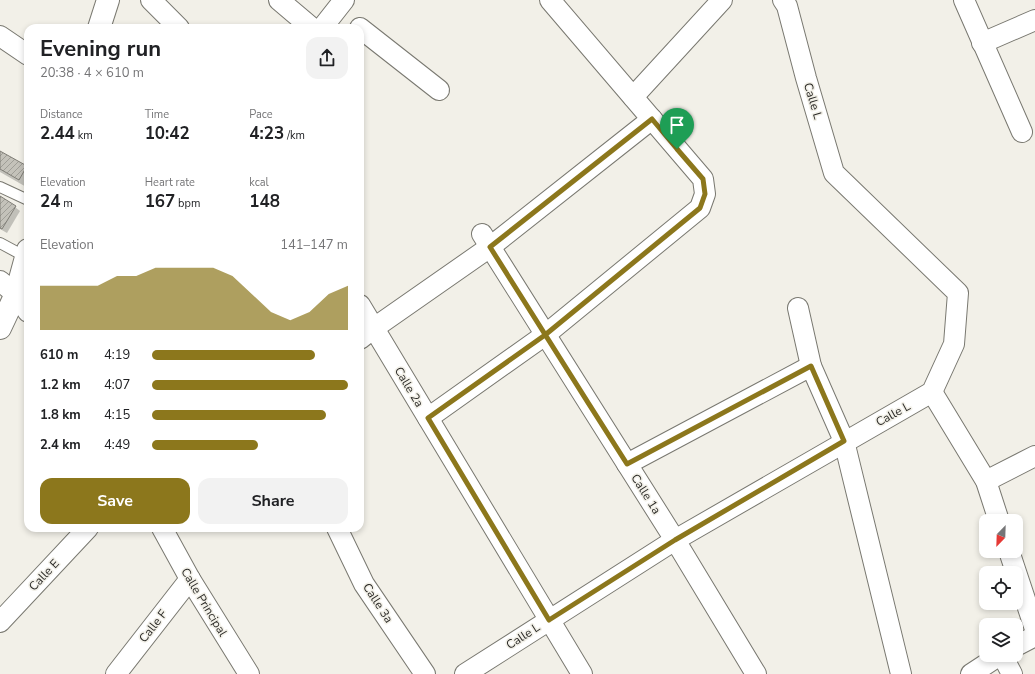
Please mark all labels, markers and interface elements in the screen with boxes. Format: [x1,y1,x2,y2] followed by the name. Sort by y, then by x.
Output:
[40,34,161,64] text: Evening run
[306,37,348,79] button: share
[40,64,144,82] text: 20:38 · 4 × 610 m
[800,81,826,122] street label: Calle L
[40,107,83,122] text: Distance
[145,107,169,122] text: Time
[249,107,273,122] text: Pace
[660,108,694,149] pin
[666,114,688,136] icon: arrive
[40,122,75,145] text: 2.44
[145,122,190,145] text: 10:42
[249,122,284,145] text: 4:23
[75,128,93,143] text: km
[284,128,305,143] text: /km
[40,175,86,190] text: Elevation
[145,175,195,190] text: Heart rate
[249,175,269,190] text: kcal
[40,190,60,213] text: 24
[145,190,175,213] text: 167
[249,190,280,213] text: 148
[60,196,73,211] text: m
[175,196,200,211] text: bpm
[40,236,94,254] text: Elevation
[280,236,348,254] text: 141–147 m
[40,346,78,364] text: 610 m
[104,346,130,364] text: 4:19
[391,364,427,410] street label: Calle 2a
[40,376,81,394] text: 1.2 km
[104,376,130,394] text: 4:07
[873,398,914,430] street label: Calle L
[40,406,81,424] text: 1.8 km
[104,406,130,424] text: 4:15
[40,436,81,454] text: 2.4 km
[104,436,130,454] text: 4:49
[627,471,665,517] street label: Calle 1a
[40,478,190,524] button: Save
[198,478,348,524] button: Share
[979,514,1023,558] north arrow
[979,514,1023,662] map controls
[25,556,63,594] street label: Calle E
[177,565,231,640] street label: Calle Principal
[979,566,1023,610] button: locate
[359,580,397,626] street label: Calle 3a
[135,606,171,646] street label: Calle F
[979,618,1023,662] button: layers
[503,619,543,653] street label: Calle L

